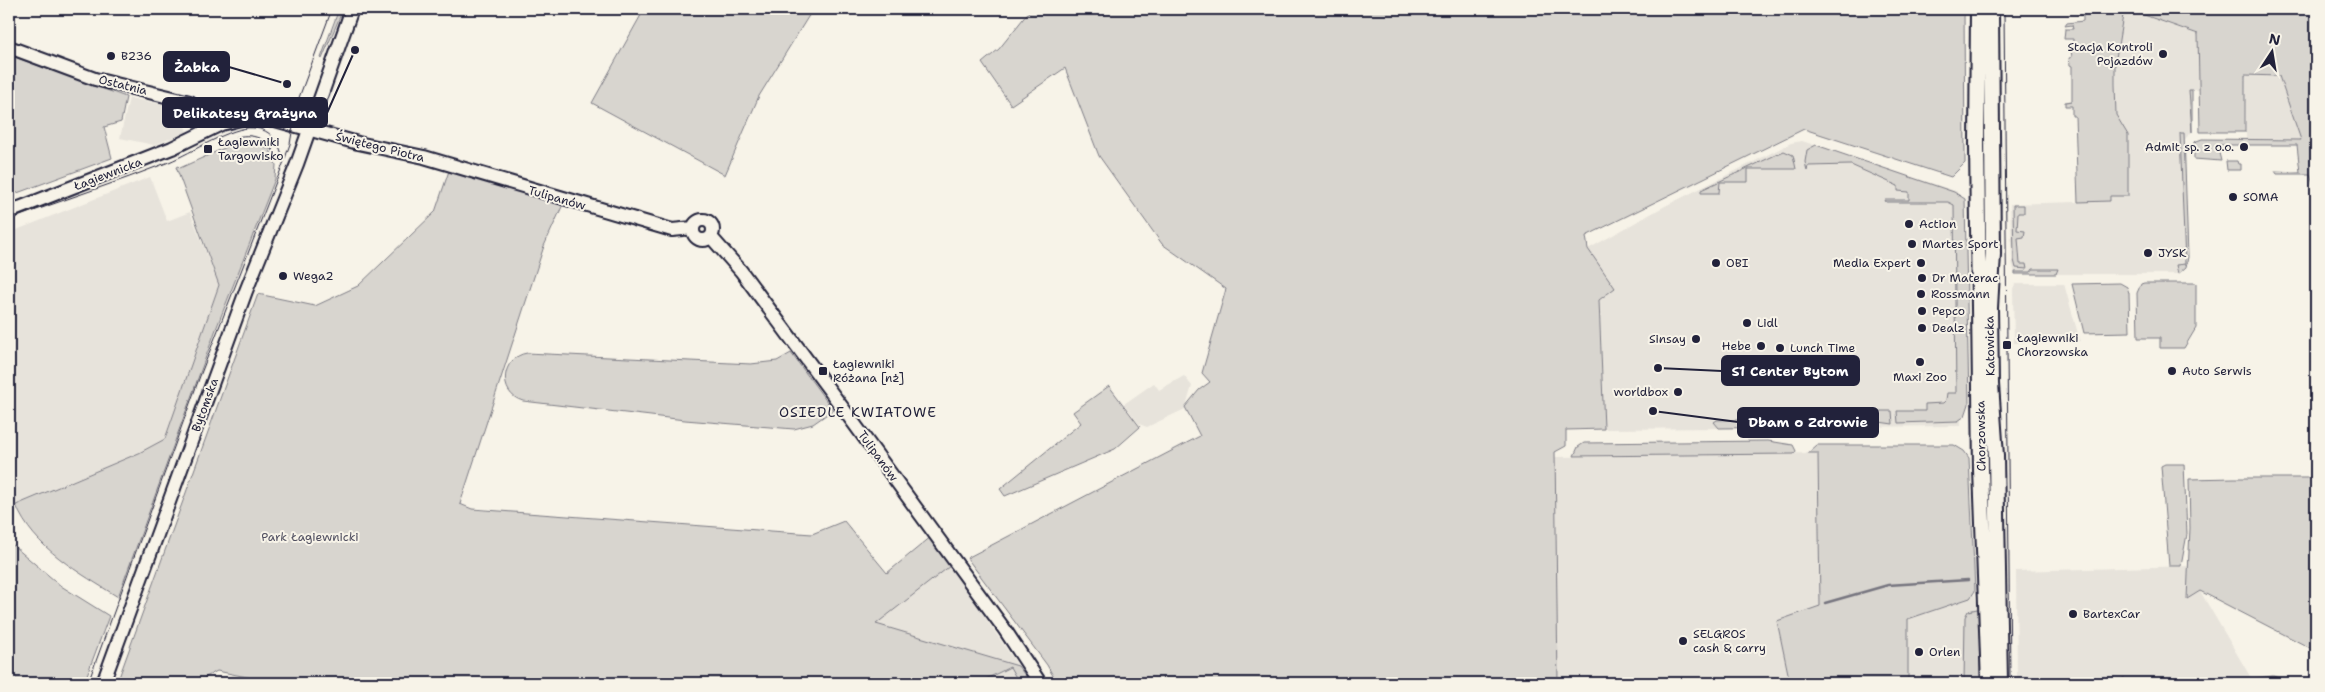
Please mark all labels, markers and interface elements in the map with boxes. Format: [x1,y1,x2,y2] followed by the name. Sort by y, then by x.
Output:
[2248,28,2298,78] north arrow
[2267,29,2282,49] text: N
[2068,39,2154,69] place label: Stacja Kontroli Pojazdów
[121,48,152,64] place label: B236
[2157,48,2169,60] marker: Stacja Kontroli Pojazdów
[105,50,117,62] marker: B236
[164,52,229,81] callout: Żabka
[174,58,220,76] text: Żabka
[97,71,149,99] street label: Ostatnia
[163,98,327,127] callout: Delikatesy Grażyna
[173,104,318,122] text: Delikatesy Grażyna
[334,128,427,166] street label: Świętego Piotra
[217,134,284,164] place label: Łagiewniki Targowisko
[2145,139,2234,155] place label: Admit sp. z o.o.
[2238,141,2250,153] marker: Admit sp. z o.o.
[202,143,214,155] marker: Łagiewniki Targowisko
[71,154,145,195] street label: Łagiewnicka
[526,182,588,214] street label: Tulipanów
[2243,189,2279,205] place label: SOMA
[2227,191,2239,203] marker: SOMA
[1919,216,1956,232] place label: Action
[1903,218,1915,230] marker: Action
[1922,236,1999,252] place label: Martes Sport
[1906,238,1918,250] marker: Martes Sport
[2158,245,2187,261] place label: JYSK
[2142,247,2154,259] marker: JYSK
[1726,255,1749,271] place label: OBI
[1833,255,1911,271] place label: Media Expert
[1710,257,1722,269] marker: OBI
[1915,257,1927,269] marker: Media Expert
[293,268,334,284] place label: Wega2
[277,270,289,282] marker: Wega2
[1932,270,1998,286] place label: Dr Materac
[1916,272,1928,284] marker: Dr Materac
[1931,286,1990,302] place label: Rossmann
[1915,288,1927,300] marker: Rossmann
[1932,303,1965,319] place label: Pepco
[1916,305,1928,317] marker: Pepco
[1757,315,1778,331] place label: Lidl
[1981,315,1999,376] street label: Katowicka
[1741,317,1753,329] marker: Lidl
[1932,320,1965,336] place label: Dealz
[1916,322,1928,334] marker: Dealz
[2016,330,2088,360] place label: Łagiewniki Chorzowska
[1649,331,1686,347] place label: Sinsay
[1690,333,1702,345] marker: Sinsay
[1722,338,1751,354] place label: Hebe
[2001,339,2013,351] marker: Łagiewniki Chorzowska
[1755,340,1767,352] marker: Hebe
[1790,340,1855,356] place label: Lunch Time
[1774,342,1786,354] marker: Lunch Time
[832,356,904,386] place label: Łagiewniki Różana [nż]
[1722,356,1859,385] callout: S1 Center Bytom
[1914,356,1926,368] marker: Maxi Zoo
[1731,362,1849,380] text: S1 Center Bytom
[2182,363,2252,379] place label: Auto Serwis
[817,365,829,377] marker: Łagiewniki Różana [nż]
[2166,365,2178,377] marker: Auto Serwis
[1893,369,1947,385] place label: Maxi Zoo
[188,375,222,434] street label: Bytomska
[1614,384,1668,400] place label: worldbox
[1672,386,1684,398] marker: worldbox
[1972,400,1990,472] street label: Chorzowska
[779,403,937,421] district label: OSIEDLE KWIATOWE
[1738,408,1878,437] callout: Dbam o Zdrowie
[1748,413,1868,431] text: Dbam o Zdrowie
[854,427,902,485] street label: Tulipanów
[261,529,359,545] park label: Park Łagiewnicki
[2083,606,2141,622] place label: BartexCar
[2067,608,2079,620] marker: BartexCar
[1693,626,1766,656] place label: SELGROS cash & carry
[1677,635,1689,647] marker: SELGROS cash & carry
[1929,644,1960,660] place label: Orlen
[1913,646,1925,658] marker: Orlen

